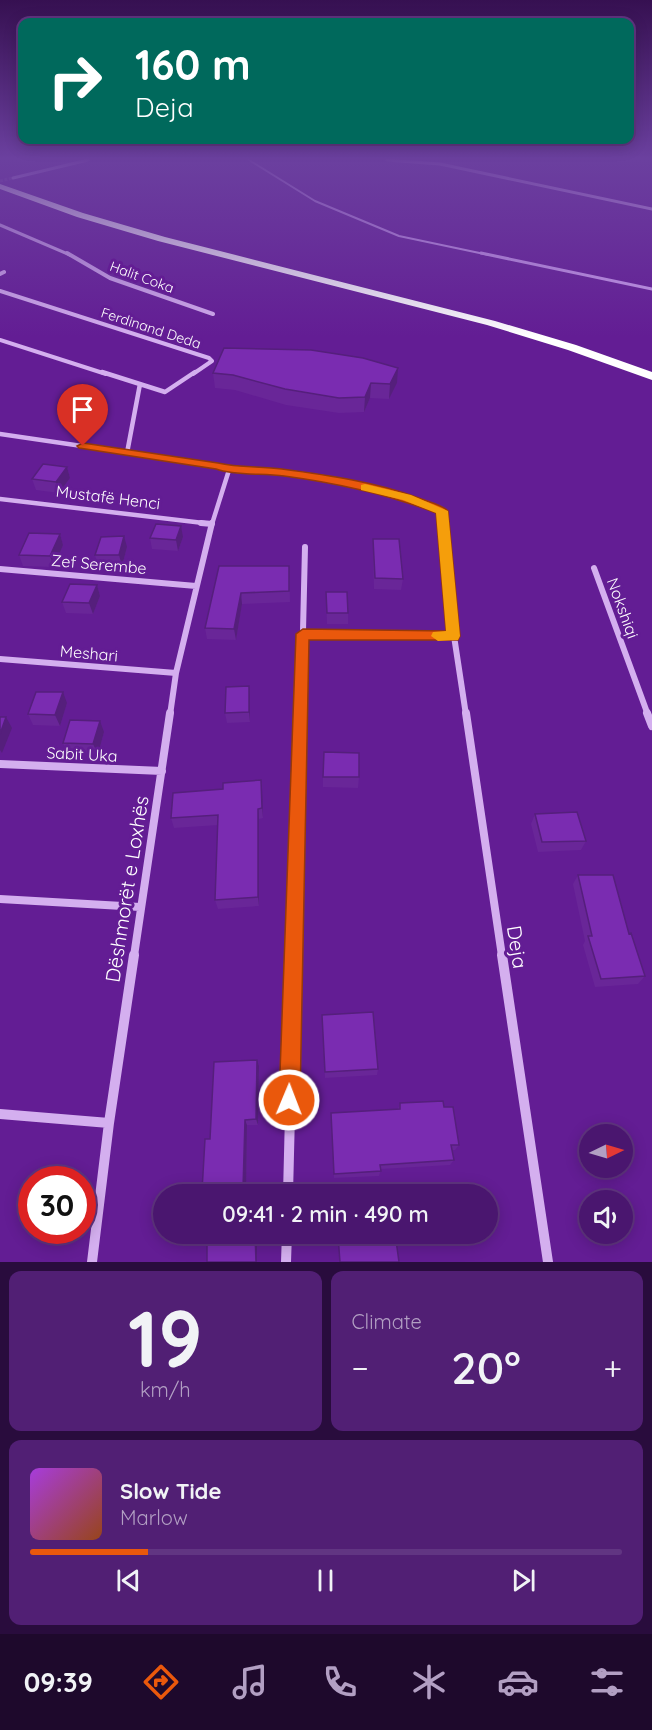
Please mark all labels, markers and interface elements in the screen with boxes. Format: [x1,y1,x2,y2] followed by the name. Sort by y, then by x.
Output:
[135,38,251,91] text: 160 m
[36,42,114,120] icon: right
[135,90,194,124] text: Deja
[108,257,176,297] street label: Halit Coka
[99,303,203,353] street label: Ferdinand Deda
[57,384,108,446] pin
[66,393,99,426] icon: arrive
[55,481,161,513] street label: Mustafë Henci
[51,550,147,578] street label: Zef Serembe
[603,575,643,641] street label: Nokshiqi
[59,641,119,665] street label: Meshari
[46,742,118,766] street label: Sabit Uka
[99,794,154,984] street label: Dëshmorët e Loxhës
[502,924,533,970] street label: Deja
[257,1068,321,1132] position arrow
[579,1124,633,1178] north arrow
[579,1124,633,1244] map controls
[18,1166,96,1244] speed limit sign: 30
[579,1190,633,1244] button: sound
[222,1200,429,1228] text: 09:41 · 2 min · 490 m
[128,1289,203,1387] text: 19
[352,1309,422,1334] text: Climate
[451,1339,521,1395] text: 20°
[352,1347,369,1388] text: −
[603,1347,622,1388] text: +
[140,1377,191,1402] text: km/h
[120,1477,221,1505] text: Slow Tide
[120,1505,188,1530] text: Marlow
[112,1564,145,1597] icon: previous
[309,1564,342,1597] icon: pause
[507,1564,540,1597] icon: next
[140,1661,182,1703] icon: directions
[229,1661,271,1703] icon: music
[319,1661,361,1703] icon: phone
[408,1661,450,1703] icon: climate
[497,1661,539,1703] icon: car
[586,1661,628,1703] icon: filters
[24,1665,93,1699] text: 09:39

